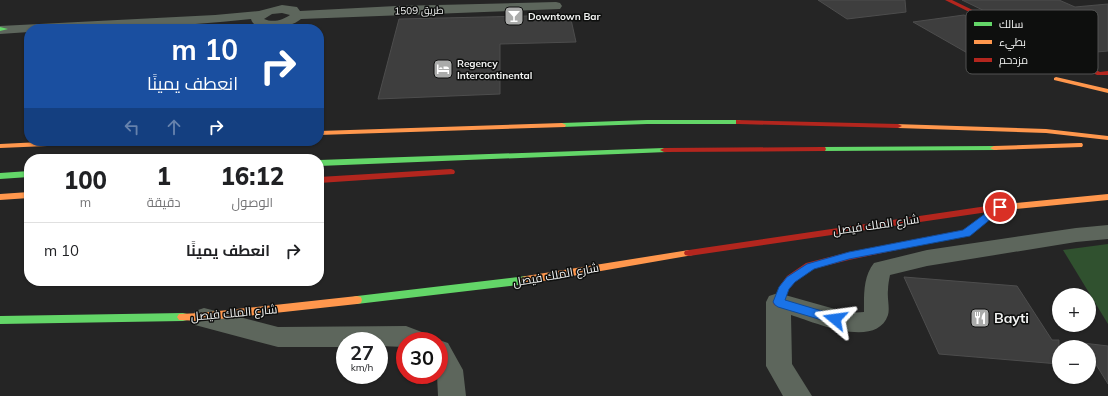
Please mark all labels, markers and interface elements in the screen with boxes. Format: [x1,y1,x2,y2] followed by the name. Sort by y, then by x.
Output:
[394,4,444,17] street label: طريق 1509
[503,5,525,27] bar icon: Downtown Bar
[528,10,601,23] place label: Downtown Bar
[966,10,1098,74] legend
[999,17,1023,31] text: سالك
[172,32,238,67] text: 10 m
[999,35,1026,51] text: بطيء
[252,40,304,92] icon: right
[999,53,1028,68] text: مزدحم
[457,57,532,82] place label: Regency Intercontinental
[432,58,454,80] hotel icon: Regency Intercontinental
[147,72,238,95] text: انعطف يمينًا
[121,116,143,138] icon: left
[163,116,185,138] icon: ahead
[205,116,227,138] icon: right
[156,161,171,191] text: 1
[220,161,284,191] text: 16:12
[64,165,107,195] text: 100
[983,190,1017,224] pin
[80,194,91,210] text: m
[147,194,181,210] text: دقيقة
[232,194,273,210] text: الوصول
[989,196,1011,218] icon: arrive
[832,211,920,239] street label: شارع الملك فيصل
[282,240,304,262] icon: right
[44,241,79,260] text: 10 m
[186,241,270,260] text: انعطف يمينًا
[512,260,600,290] street label: شارع الملك فيصل
[1052,288,1096,384] map controls
[1052,288,1096,332] button: +
[814,298,856,340] position arrow
[190,301,278,325] street label: شارع الملك فيصل
[969,307,991,329] restaurant icon: Bayti
[994,309,1029,327] place label: Bayti
[396,332,448,384] speed limit sign: 30
[350,340,374,365] text: 27
[1052,340,1096,384] button: −
[351,361,373,374] text: km/h

